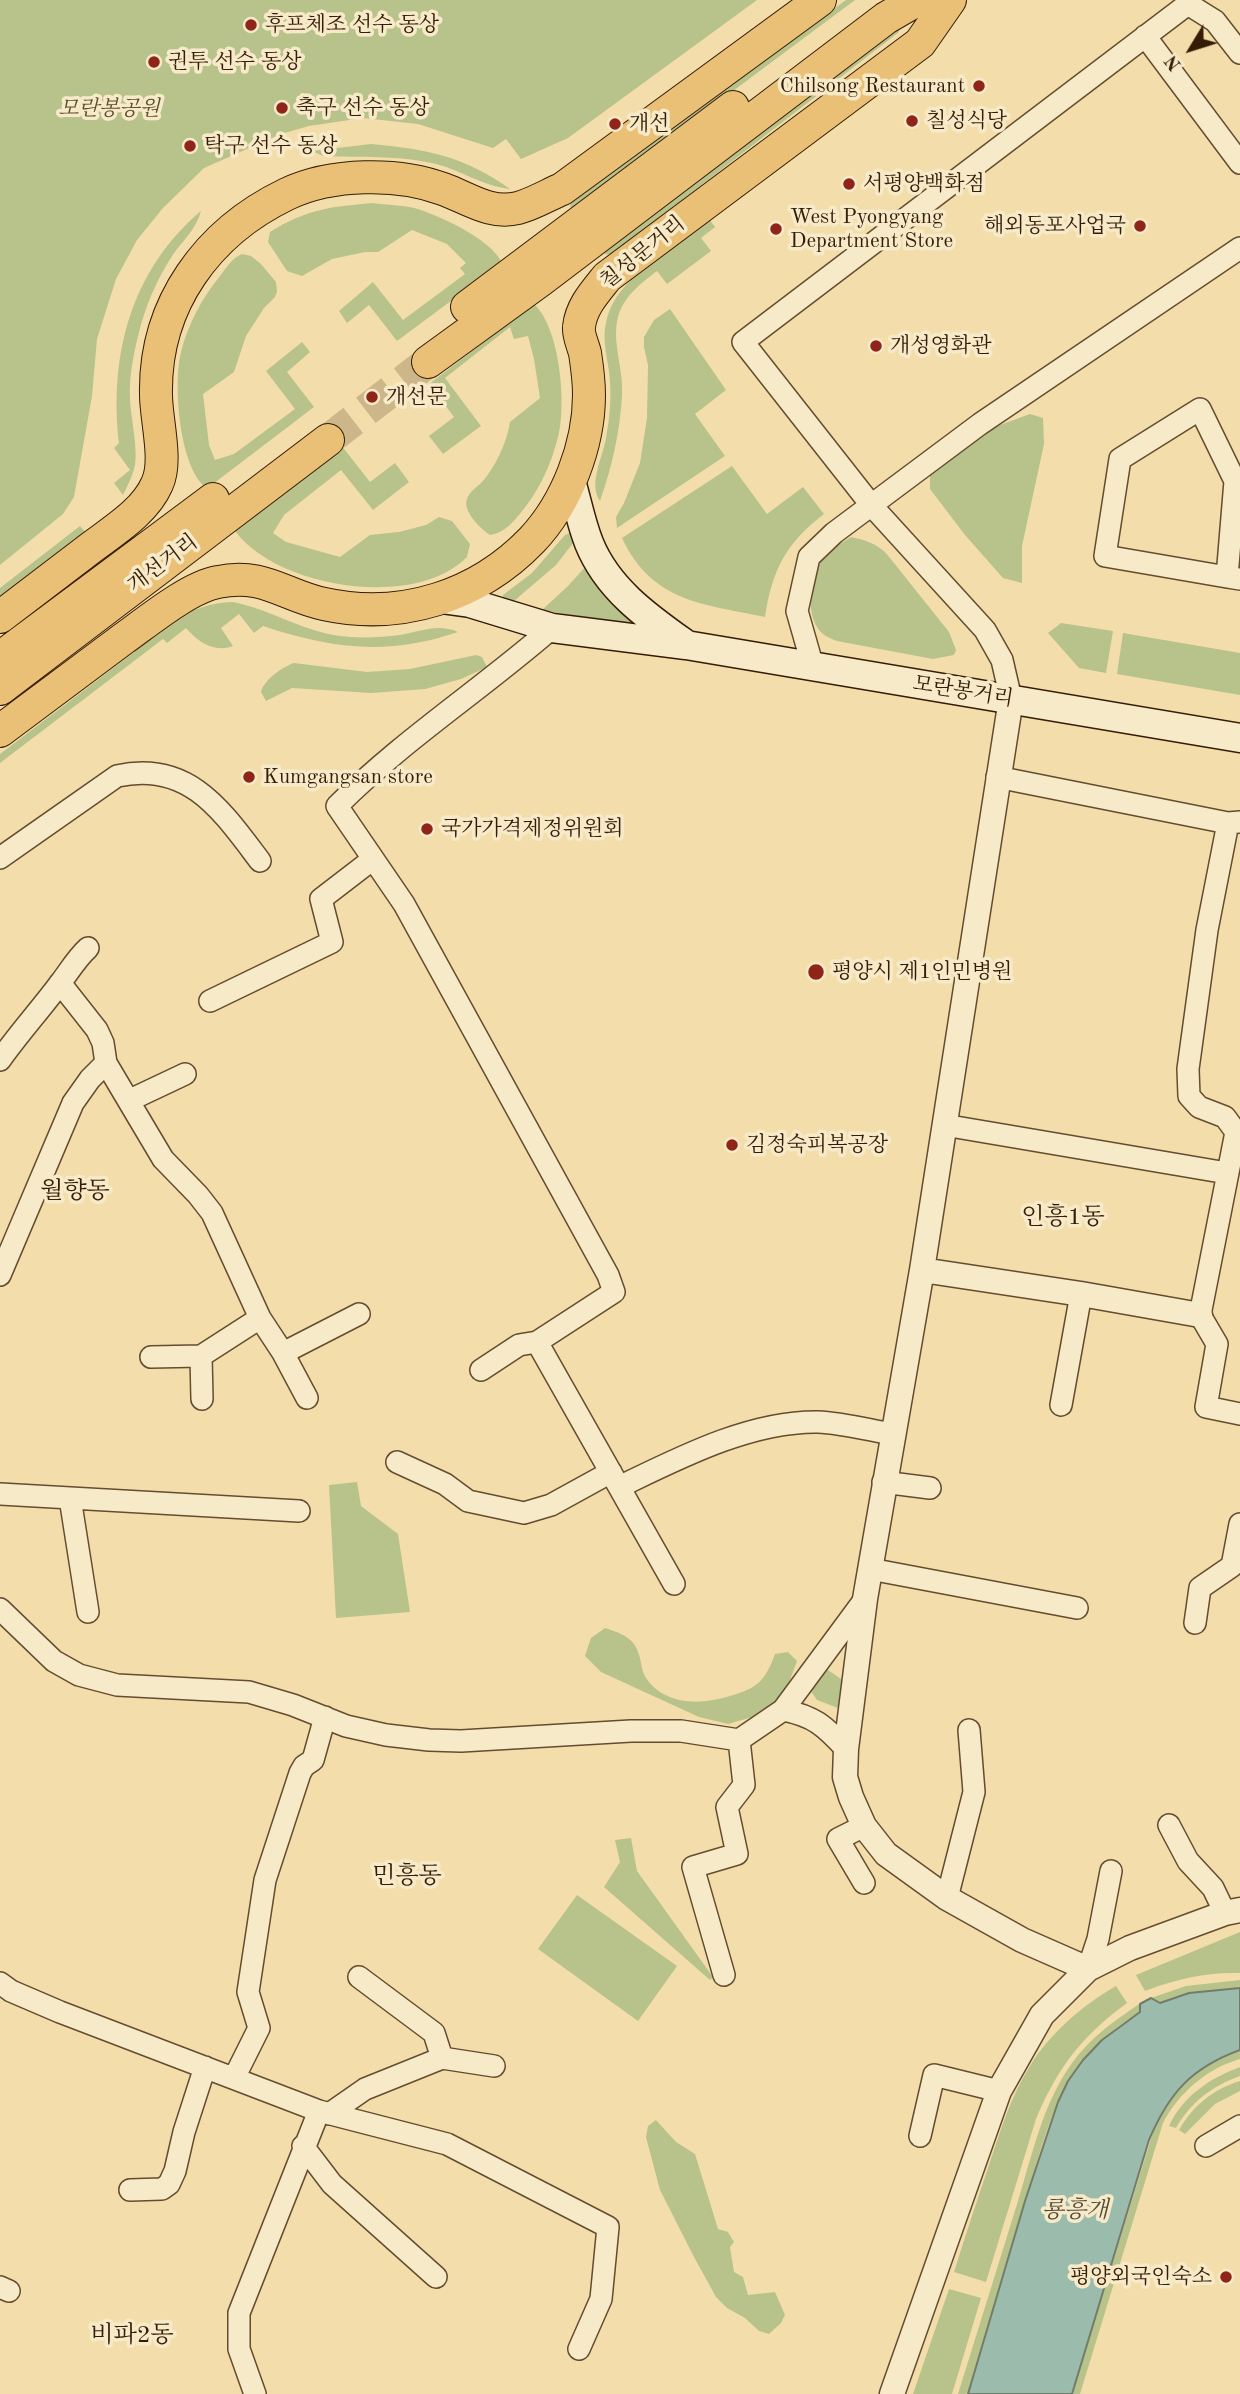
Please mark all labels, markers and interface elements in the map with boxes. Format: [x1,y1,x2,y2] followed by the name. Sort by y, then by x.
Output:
[265,12,439,38] place label: 후프체조 선수 동상
[1156,14,1226,84] north arrow
[243,17,259,33] marker: 후프체조 선수 동상
[168,49,301,75] place label: 권투 선수 동상
[1162,51,1186,74] text: N
[146,54,162,70] marker: 권투 선수 동상
[780,73,965,99] place label: Chilsong Restaurant
[971,78,987,94] marker: Chilsong Restaurant
[296,95,429,121] place label: 축구 선수 동상
[58,96,160,122] park label: 모란봉공원
[274,100,290,116] marker: 축구 선수 동상
[926,108,1007,134] place label: 칠성식당
[629,111,670,137] place label: 개선
[904,113,920,129] marker: 칠성식당
[607,116,623,132] marker: 개선
[204,133,337,159] place label: 탁구 선수 동상
[182,138,198,154] marker: 탁구 선수 동상
[863,171,985,197] place label: 서평양백화점
[841,176,857,192] marker: 서평양백화점
[790,204,953,254] place label: West Pyongyang Department Store
[596,211,690,295] street label: 칠성문거리
[984,213,1126,239] place label: 해외동포사업국
[1132,218,1148,234] marker: 해외동포사업국
[768,221,784,237] marker: West Pyongyang Department Store
[890,333,991,359] place label: 개성영화관
[868,338,884,354] marker: 개성영화관
[386,384,447,410] place label: 개선문
[364,389,380,405] marker: 개선문
[123,530,203,598] street label: 개선거리
[911,672,1015,712] street label: 모란봉거리
[263,764,433,790] place label: Kumgangsan store
[241,769,257,785] marker: Kumgangsan store
[441,816,624,842] place label: 국가가격제정위원회
[419,821,435,837] marker: 국가가격제정위원회
[832,959,1012,985] place label: 평양시 제1인민병원
[806,962,826,982] marker: 평양시 제1인민병원
[746,1132,888,1158] place label: 김정숙피복공장
[724,1137,740,1153] marker: 김정숙피복공장
[40,1178,110,1206] district label: 월향동
[1021,1204,1105,1232] district label: 인흥1동
[372,1863,442,1891] district label: 민흥동
[1042,2197,1108,2225] water label: 룡흥개
[1070,2264,1212,2290] place label: 평양외국인숙소
[1218,2269,1234,2285] marker: 평양외국인숙소
[90,2322,174,2350] district label: 비파2동

